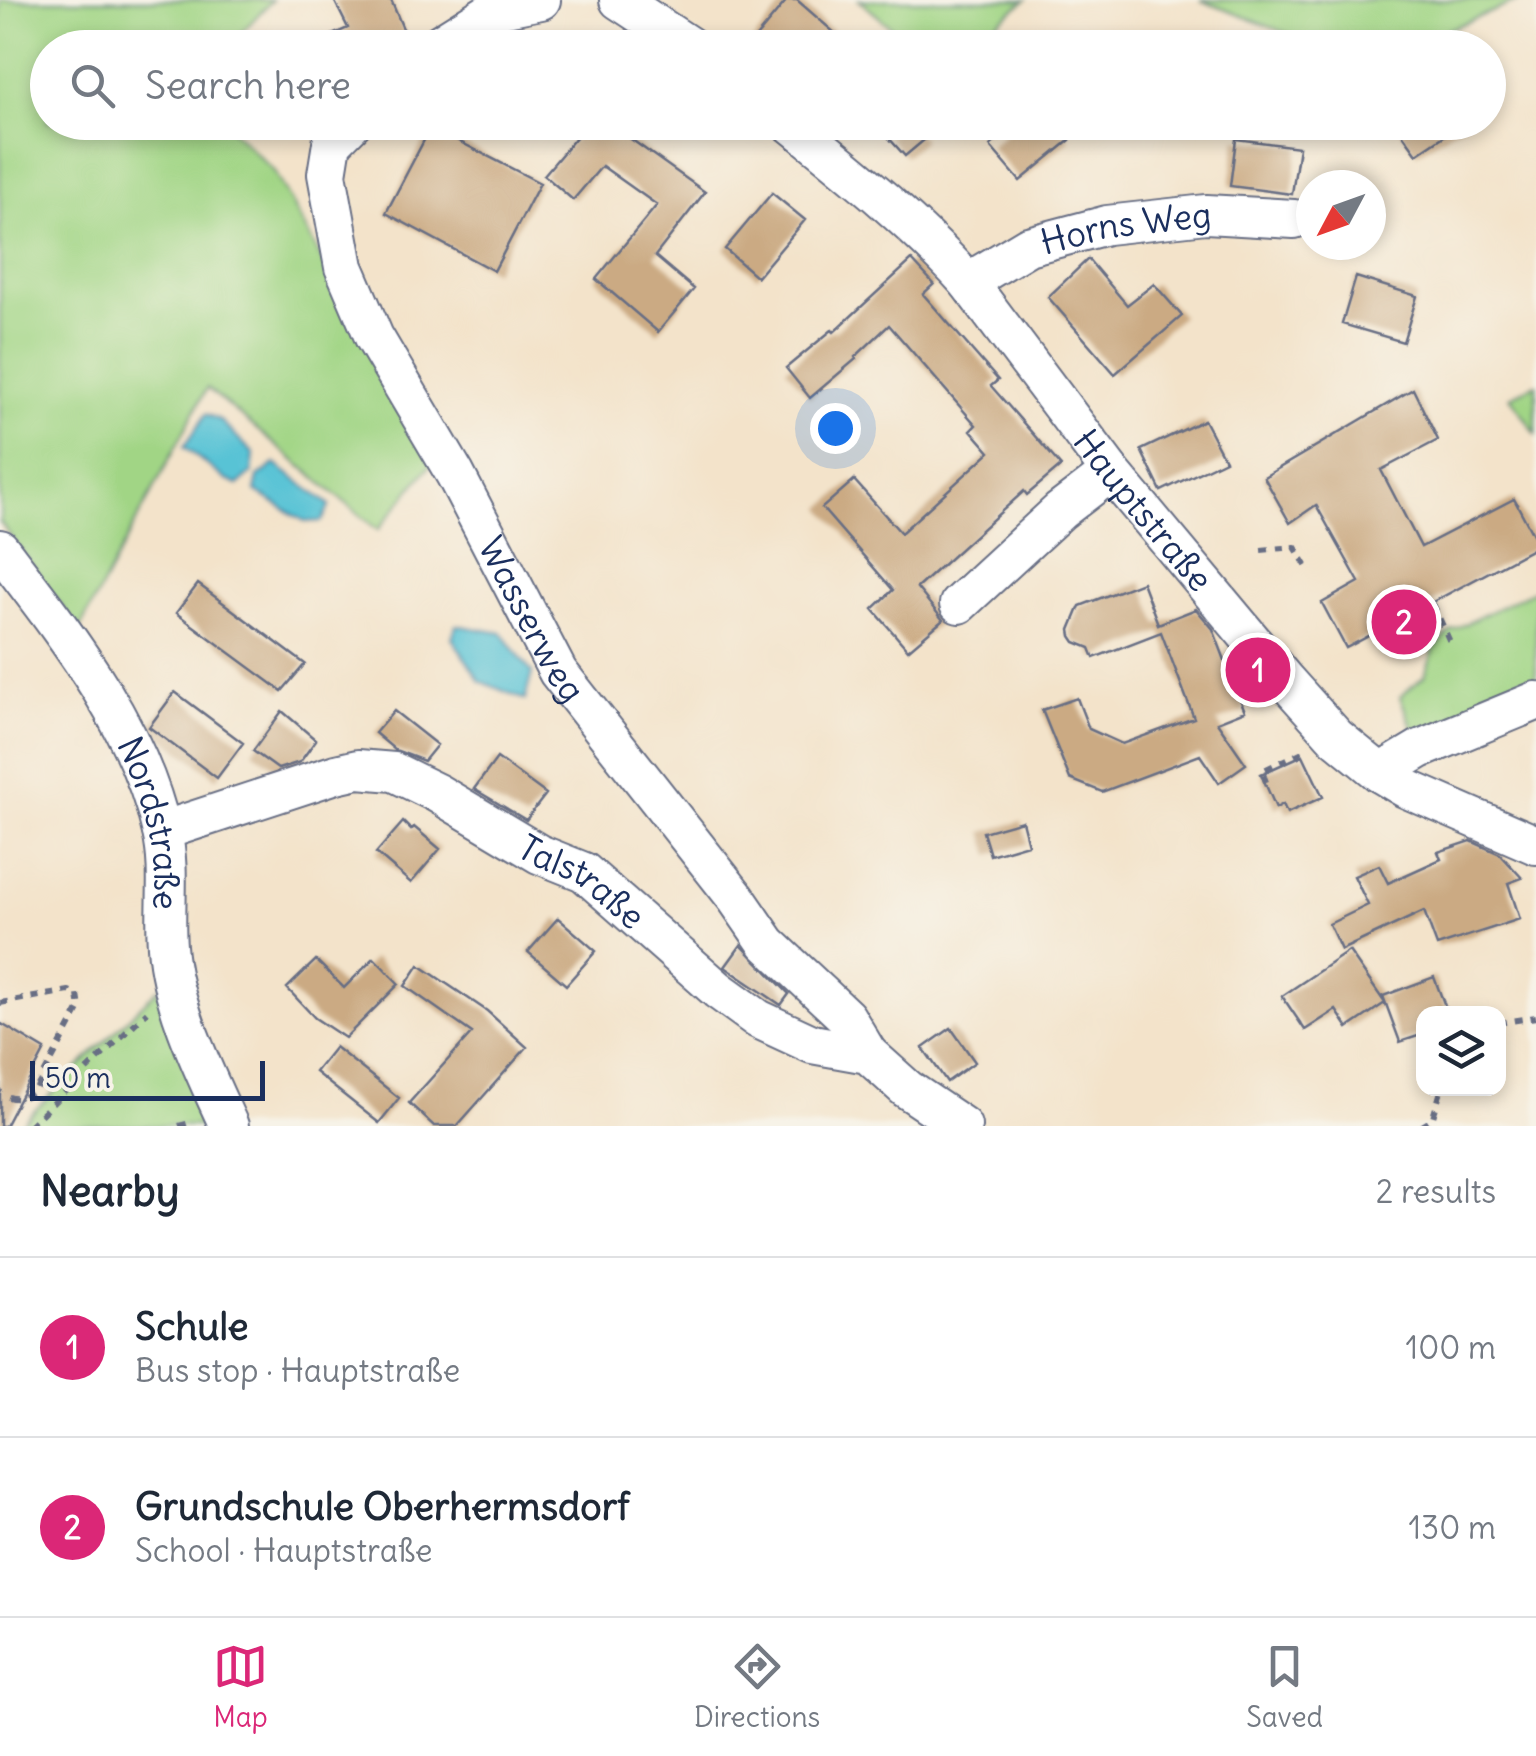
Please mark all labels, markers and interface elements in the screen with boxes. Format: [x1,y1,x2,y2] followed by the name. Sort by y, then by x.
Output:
[30,30,1506,140] search box
[65,58,120,113] icon: search
[145,62,351,109] text: Search here
[1296,170,1386,260] north arrow
[1036,192,1213,264] street label: Horns Weg
[810,403,861,454] your location
[1064,420,1223,600] street label: Hauptstraße
[469,529,595,710] street label: Wasserweg
[1372,584,1436,660] pin: 2
[1226,632,1290,708] pin: 1
[108,729,189,910] street label: Nordstraße
[510,825,655,938] street label: Talstraße
[1416,1006,1506,1096] map controls
[1416,1006,1506,1096] button: layers
[30,1056,265,1100] scale bar
[45,1060,111,1096] text: 50 m
[40,1165,179,1217] text: Nearby
[1376,1171,1496,1212] text: 2 results
[135,1303,248,1350] text: Schule
[66,1327,79,1368] text: 1
[1406,1327,1496,1368] text: 100 m
[135,1350,460,1391] text: Bus stop · Hauptstraße
[135,1483,630,1530] text: Grundschule Oberhermsdorf
[64,1507,81,1548] text: 2
[1408,1507,1496,1548] text: 130 m
[135,1530,433,1571] text: School · Hauptstraße
[213,1639,268,1735] tab: Map
[694,1639,820,1735] tab: Directions
[1246,1639,1323,1735] tab: Saved

